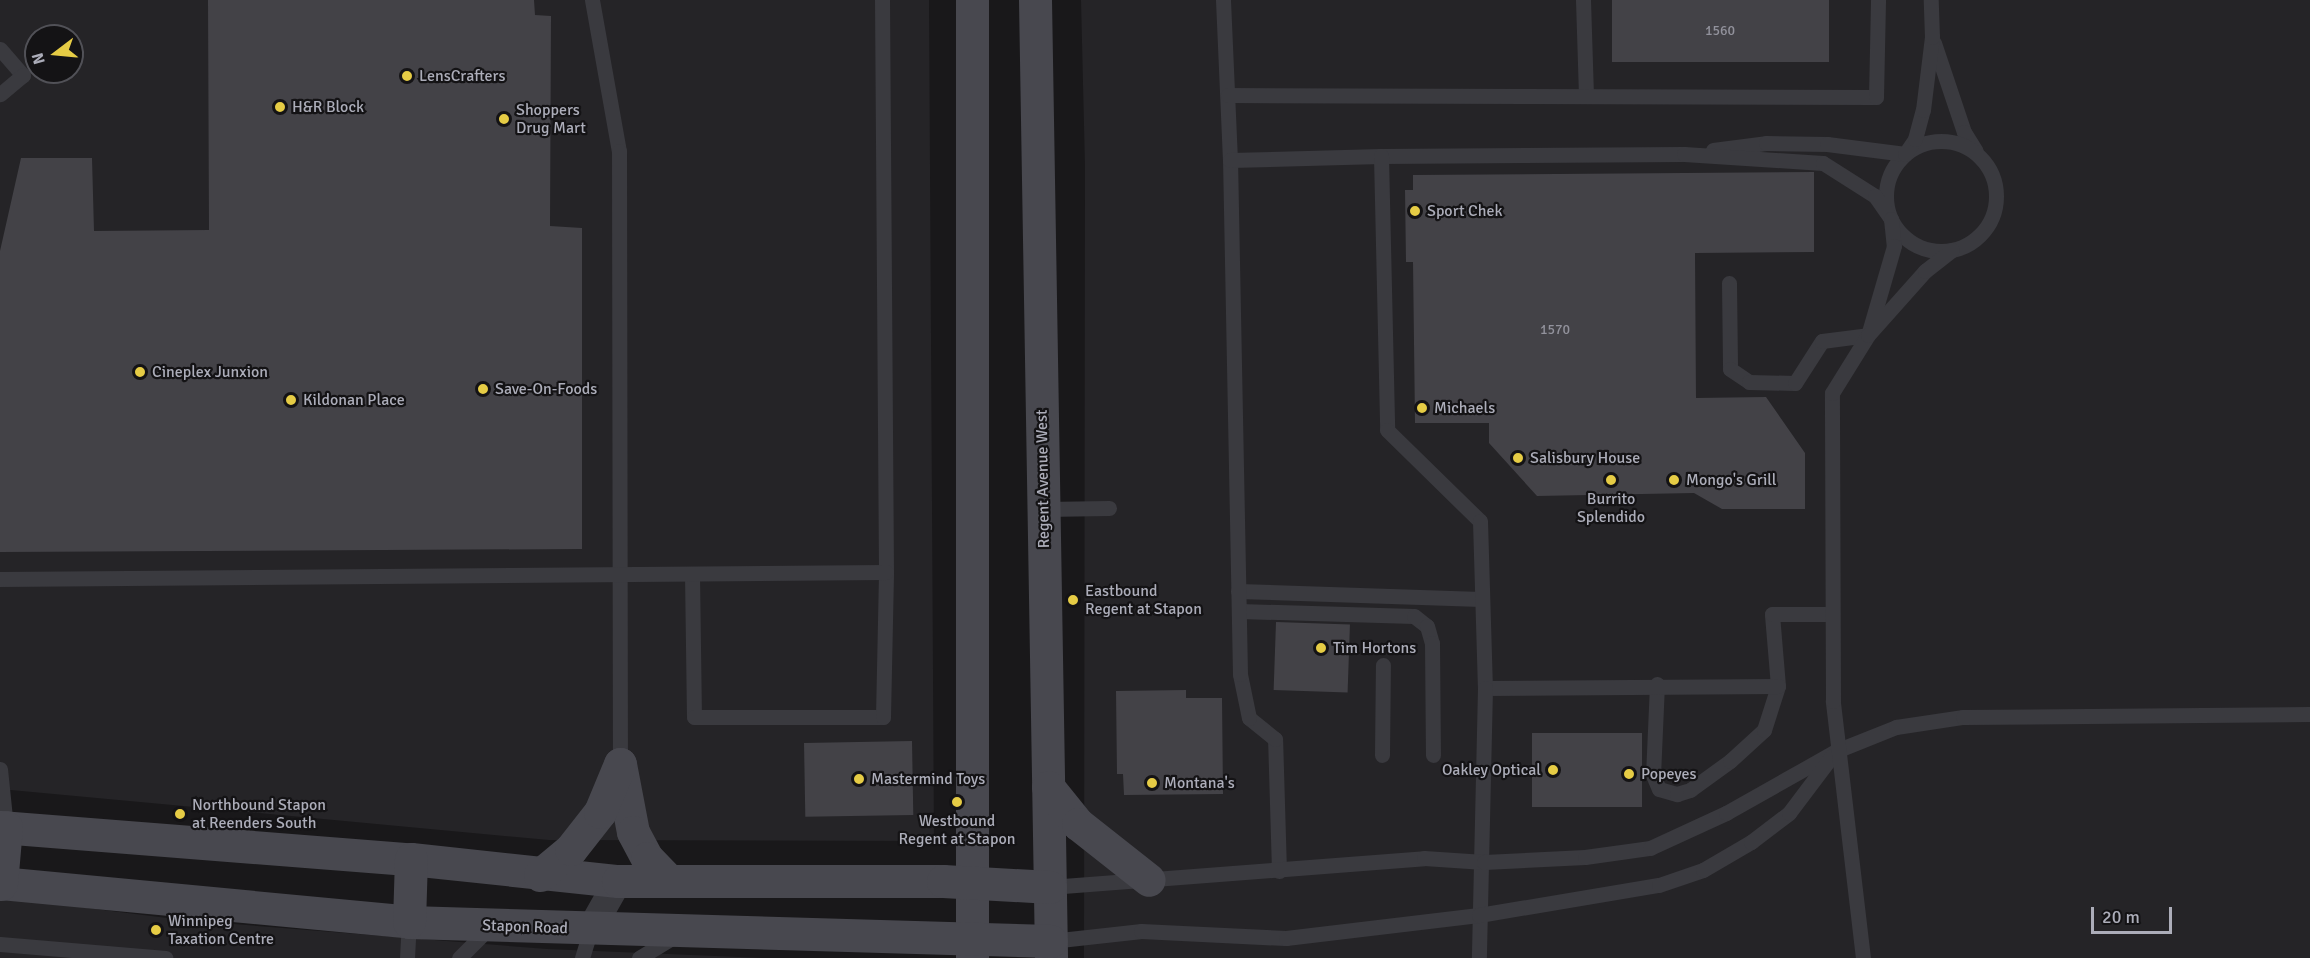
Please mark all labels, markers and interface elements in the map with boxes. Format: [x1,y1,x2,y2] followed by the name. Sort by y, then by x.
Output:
[1705,23,1735,39] house number: 1560
[24,24,84,84] north arrow
[27,50,50,67] text: N
[419,66,505,86] place label: LensCrafters
[400,69,414,83] marker: LensCrafters
[292,97,364,117] place label: H&R Block
[273,100,287,114] marker: H&R Block
[516,100,586,138] place label: Shoppers Drug Mart
[497,112,511,126] marker: Shoppers Drug Mart
[1427,201,1502,221] place label: Sport Chek
[1408,204,1422,218] marker: Sport Chek
[1540,322,1570,338] house number: 1570
[152,362,268,382] place label: Cineplex Junxion
[133,365,147,379] marker: Cineplex Junxion
[495,379,597,399] place label: Save-On-Foods
[476,382,490,396] marker: Save-On-Foods
[303,390,405,410] place label: Kildonan Place
[284,393,298,407] marker: Kildonan Place
[1434,398,1495,418] place label: Michaels
[1415,401,1429,415] marker: Michaels
[1032,409,1054,549] street label: Regent Avenue West
[1530,448,1640,468] place label: Salisbury House
[1511,451,1525,465] marker: Salisbury House
[1686,470,1777,490] place label: Mongo's Grill
[1604,473,1618,487] marker: Burrito Splendido
[1667,473,1681,487] marker: Mongo's Grill
[1577,489,1645,527] place label: Burrito Splendido
[1085,581,1202,619] place label: Eastbound Regent at Stapon
[1066,593,1080,607] marker: Eastbound Regent at Stapon
[1333,638,1416,658] place label: Tim Hortons
[1314,641,1328,655] marker: Tim Hortons
[1442,760,1541,780] place label: Oakley Optical
[1546,763,1560,777] marker: Oakley Optical
[1641,764,1697,784] place label: Popeyes
[1622,767,1636,781] marker: Popeyes
[871,769,985,789] place label: Mastermind Toys
[852,772,866,786] marker: Mastermind Toys
[1164,773,1235,793] place label: Montana's
[1145,776,1159,790] marker: Montana's
[192,795,326,833] place label: Northbound Stapon at Reenders South
[950,795,964,809] marker: Westbound Regent at Stapon
[173,807,187,821] marker: Northbound Stapon at Reenders South
[899,811,1015,849] place label: Westbound Regent at Stapon
[2094,895,2175,933] scale bar
[2102,906,2140,928] text: 20 m
[168,911,274,949] place label: Winnipeg Taxation Centre
[482,916,568,938] street label: Stapon Road
[149,923,163,937] marker: Winnipeg Taxation Centre

